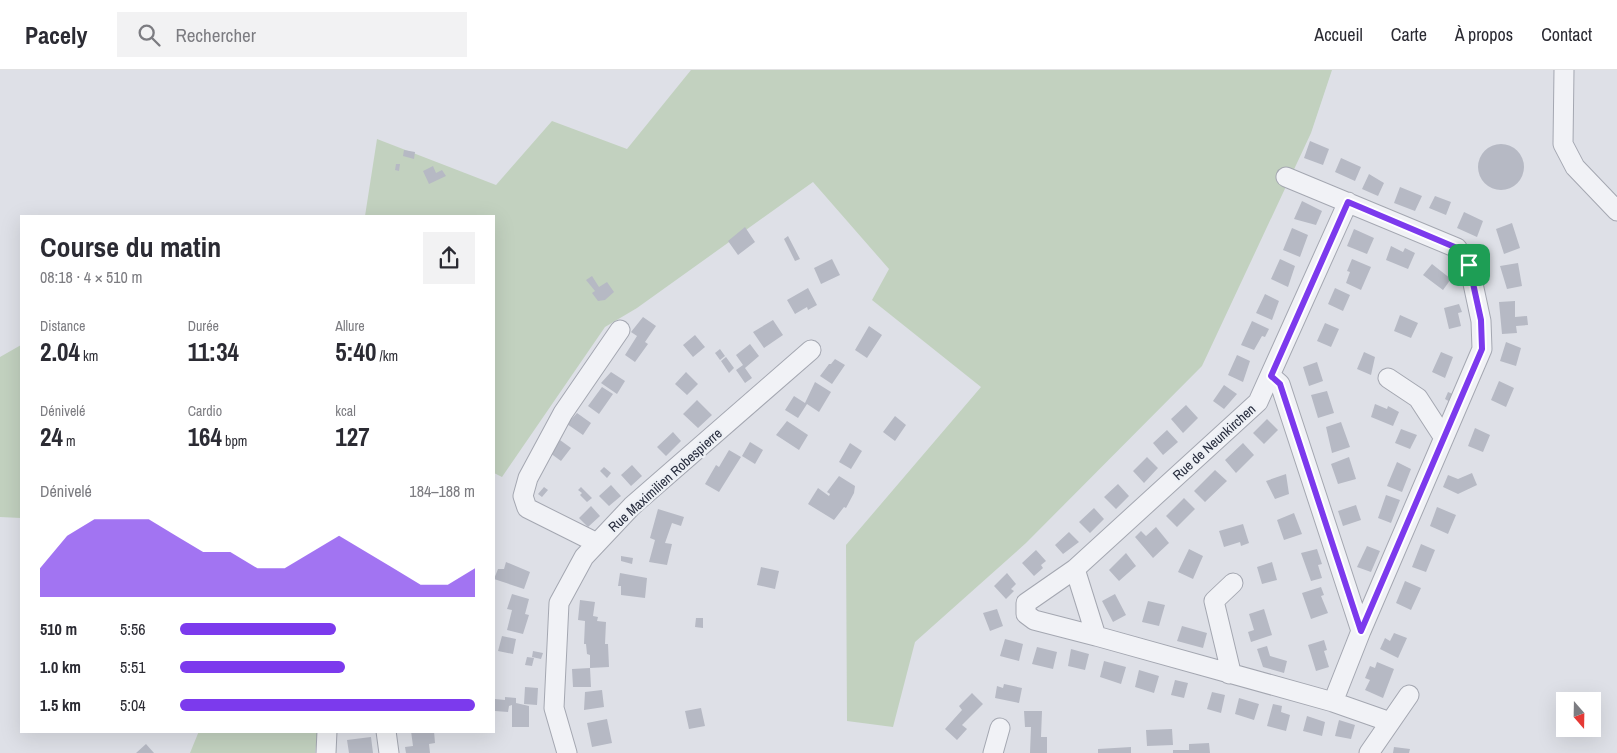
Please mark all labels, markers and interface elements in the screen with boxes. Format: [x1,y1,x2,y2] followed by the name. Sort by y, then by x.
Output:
[117,12,467,57] search box
[25,19,87,51] text: Pacely
[135,21,163,49] icon: search
[175,22,256,48] text: Rechercher
[1314,22,1363,47] text: Accueil
[1391,22,1427,47] text: Carte
[1455,22,1513,47] text: À propos
[1541,22,1592,47] text: Contact
[40,228,221,266] text: Course du matin
[423,232,475,284] button: share
[1448,244,1490,286] pin
[1455,251,1483,279] icon: arrive
[40,266,143,288] text: 08:18 · 4 × 510 m
[40,317,85,335] text: Distance
[188,317,219,335] text: Durée
[335,317,365,335] text: Allure
[40,335,80,369] text: 2.04
[188,335,239,369] text: 11:34
[335,335,376,369] text: 5:40
[80,347,98,365] text: km
[376,347,398,365] text: /km
[1169,400,1259,484] street label: Rue de Neunkirchen
[40,402,85,420] text: Dénivelé
[188,402,222,420] text: Cardio
[335,402,356,420] text: kcal
[40,420,63,454] text: 24
[188,420,222,454] text: 164
[335,420,370,454] text: 127
[604,424,726,536] street label: Rue Maximilien Robespierre
[63,432,76,450] text: m
[222,432,247,450] text: bpm
[40,480,92,502] text: Dénivelé
[409,480,475,502] text: 184–188 m
[40,618,77,640] text: 510 m
[120,618,146,640] text: 5:56
[40,656,81,678] text: 1.0 km
[120,656,146,678] text: 5:51
[1556,692,1601,738] north arrow
[1556,692,1601,737] map controls
[40,694,81,716] text: 1.5 km
[120,694,146,716] text: 5:04

